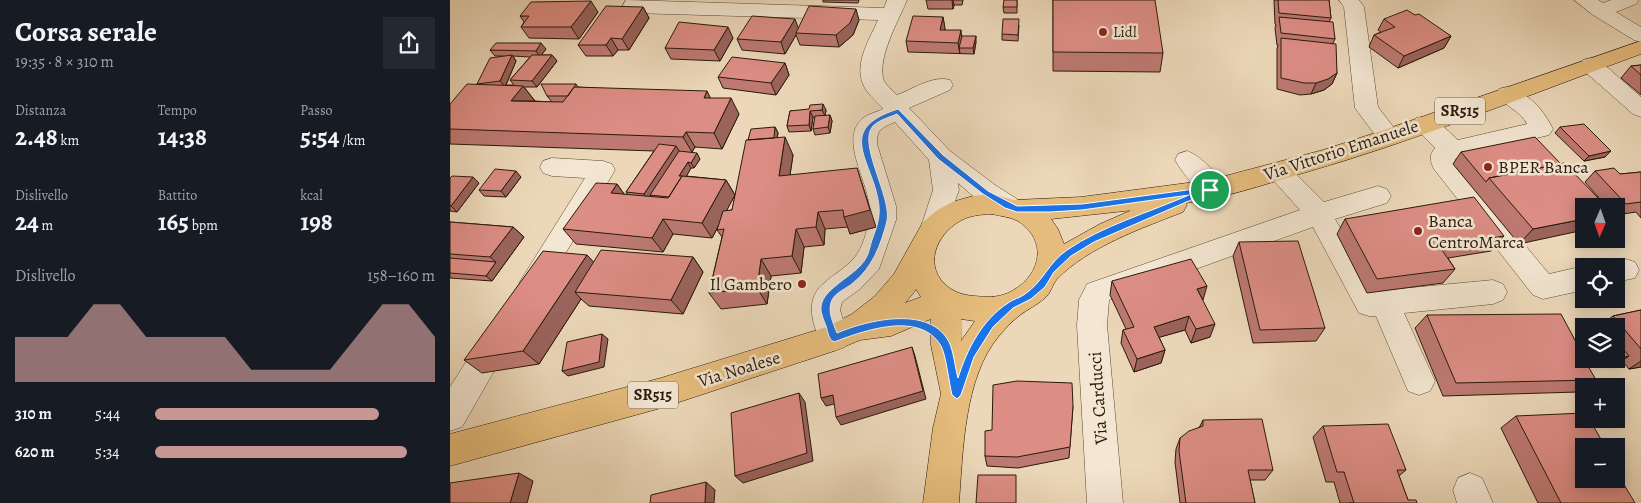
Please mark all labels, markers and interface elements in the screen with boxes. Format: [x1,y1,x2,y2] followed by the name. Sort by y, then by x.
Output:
[15,13,157,51] text: Corsa serale
[383,17,435,69] button: share
[1113,22,1137,42] place label: Lidl
[1097,26,1109,38] marker: Lidl
[15,51,114,73] text: 19:35 · 8 × 310 m
[1435,98,1485,124] road number: SR515
[15,101,66,120] text: Distanza
[158,101,197,120] text: Tempo
[300,101,333,120] text: Passo
[1260,114,1422,187] street label: Via Vittorio Emanuele
[15,120,58,154] text: 2.48
[158,120,207,154] text: 14:38
[300,120,339,154] text: 5:54
[58,131,79,150] text: km
[339,131,365,150] text: /km
[1498,155,1589,179] place label: BPER Banca
[1482,161,1494,173] marker: BPER Banca
[1189,169,1231,211] pin
[1196,176,1224,204] icon: arrive
[15,186,68,205] text: Dislivello
[158,186,197,205] text: Battito
[300,186,323,205] text: kcal
[1575,198,1625,248] north arrow
[1575,198,1625,488] map controls
[15,205,39,239] text: 24
[158,205,189,239] text: 165
[300,205,333,239] text: 198
[1428,209,1525,254] place label: Banca CentroMarca
[39,216,53,235] text: m
[189,216,218,235] text: bpm
[1412,225,1424,237] marker: Banca CentroMarca
[1575,258,1625,308] button: locate
[15,265,75,287] text: Dislivello
[367,265,435,287] text: 158–160 m
[709,272,792,296] place label: Il Gambero
[796,278,808,290] marker: Il Gambero
[1575,318,1625,368] button: layers
[694,345,783,393] street label: Via Noalese
[1083,351,1113,446] street label: Via Carducci
[1575,378,1625,428] button: +
[628,382,678,408] road number: SR515
[15,403,52,425] text: 310 m
[95,403,120,425] text: 5:44
[1575,438,1625,488] button: −
[15,441,54,463] text: 620 m
[95,441,120,463] text: 5:34

